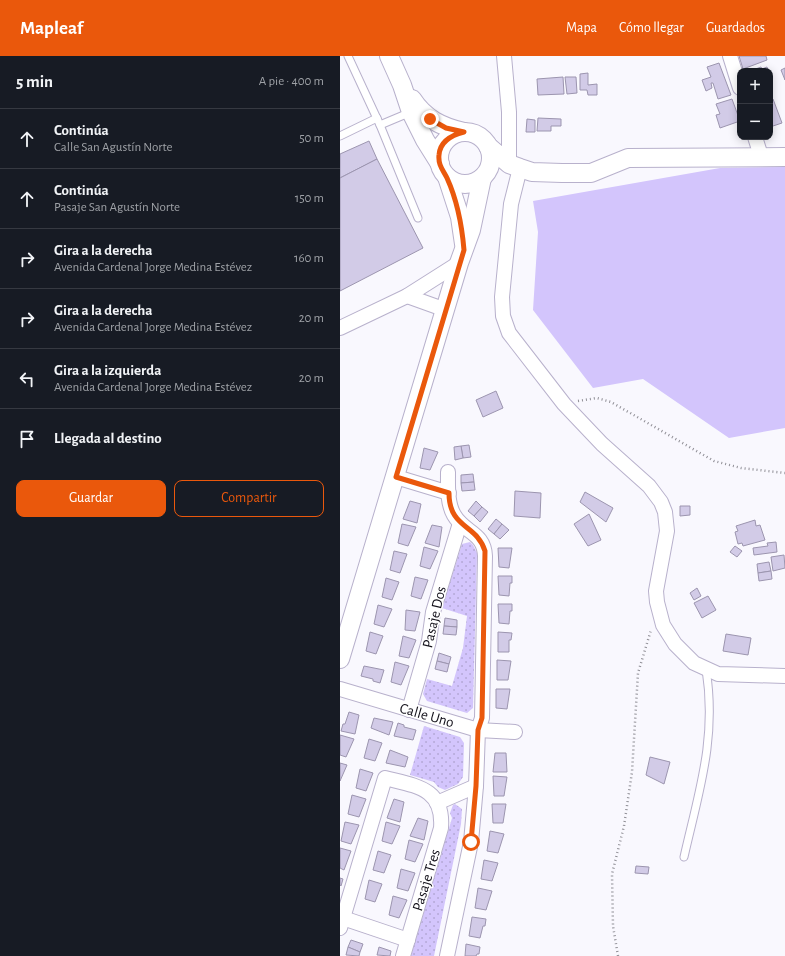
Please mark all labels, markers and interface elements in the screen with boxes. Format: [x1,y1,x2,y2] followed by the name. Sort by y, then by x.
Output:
[20,19,83,38] text: Mapleaf
[566,21,597,35] text: Mapa
[619,21,684,35] text: Cómo llegar
[706,21,765,35] text: Guardados
[737,68,773,140] map controls
[737,68,773,104] button: +
[16,73,53,90] text: 5 min
[259,75,324,88] text: A pie · 400 m
[737,104,773,140] button: −
[421,110,439,128] route end
[54,123,109,138] text: Continúa
[16,128,38,150] icon: ahead
[299,132,324,145] text: 50 m
[54,141,172,154] text: Calle San Agustín Norte
[54,183,109,198] text: Continúa
[16,188,38,210] icon: ahead
[295,192,324,205] text: 150 m
[54,201,180,214] text: Pasaje San Agustín Norte
[54,243,153,258] text: Gira a la derecha
[16,248,38,270] icon: right
[294,252,324,265] text: 160 m
[54,261,252,274] text: Avenida Cardenal Jorge Medina Estévez
[54,303,153,318] text: Gira a la derecha
[16,308,38,330] icon: right
[299,312,324,325] text: 20 m
[54,321,252,334] text: Avenida Cardenal Jorge Medina Estévez
[54,363,161,378] text: Gira a la izquierda
[16,368,38,390] icon: left
[299,372,324,385] text: 20 m
[54,381,252,394] text: Avenida Cardenal Jorge Medina Estévez
[16,428,38,450] icon: arrive
[54,431,162,446] text: Llegada al destino
[16,480,166,517] button: Guardar
[174,480,324,517] button: Compartir
[420,585,449,649] street label: Pasaje Dos
[398,701,456,730] street label: Calle Uno
[462,833,480,851] route start
[410,847,443,913] street label: Pasaje Tres

